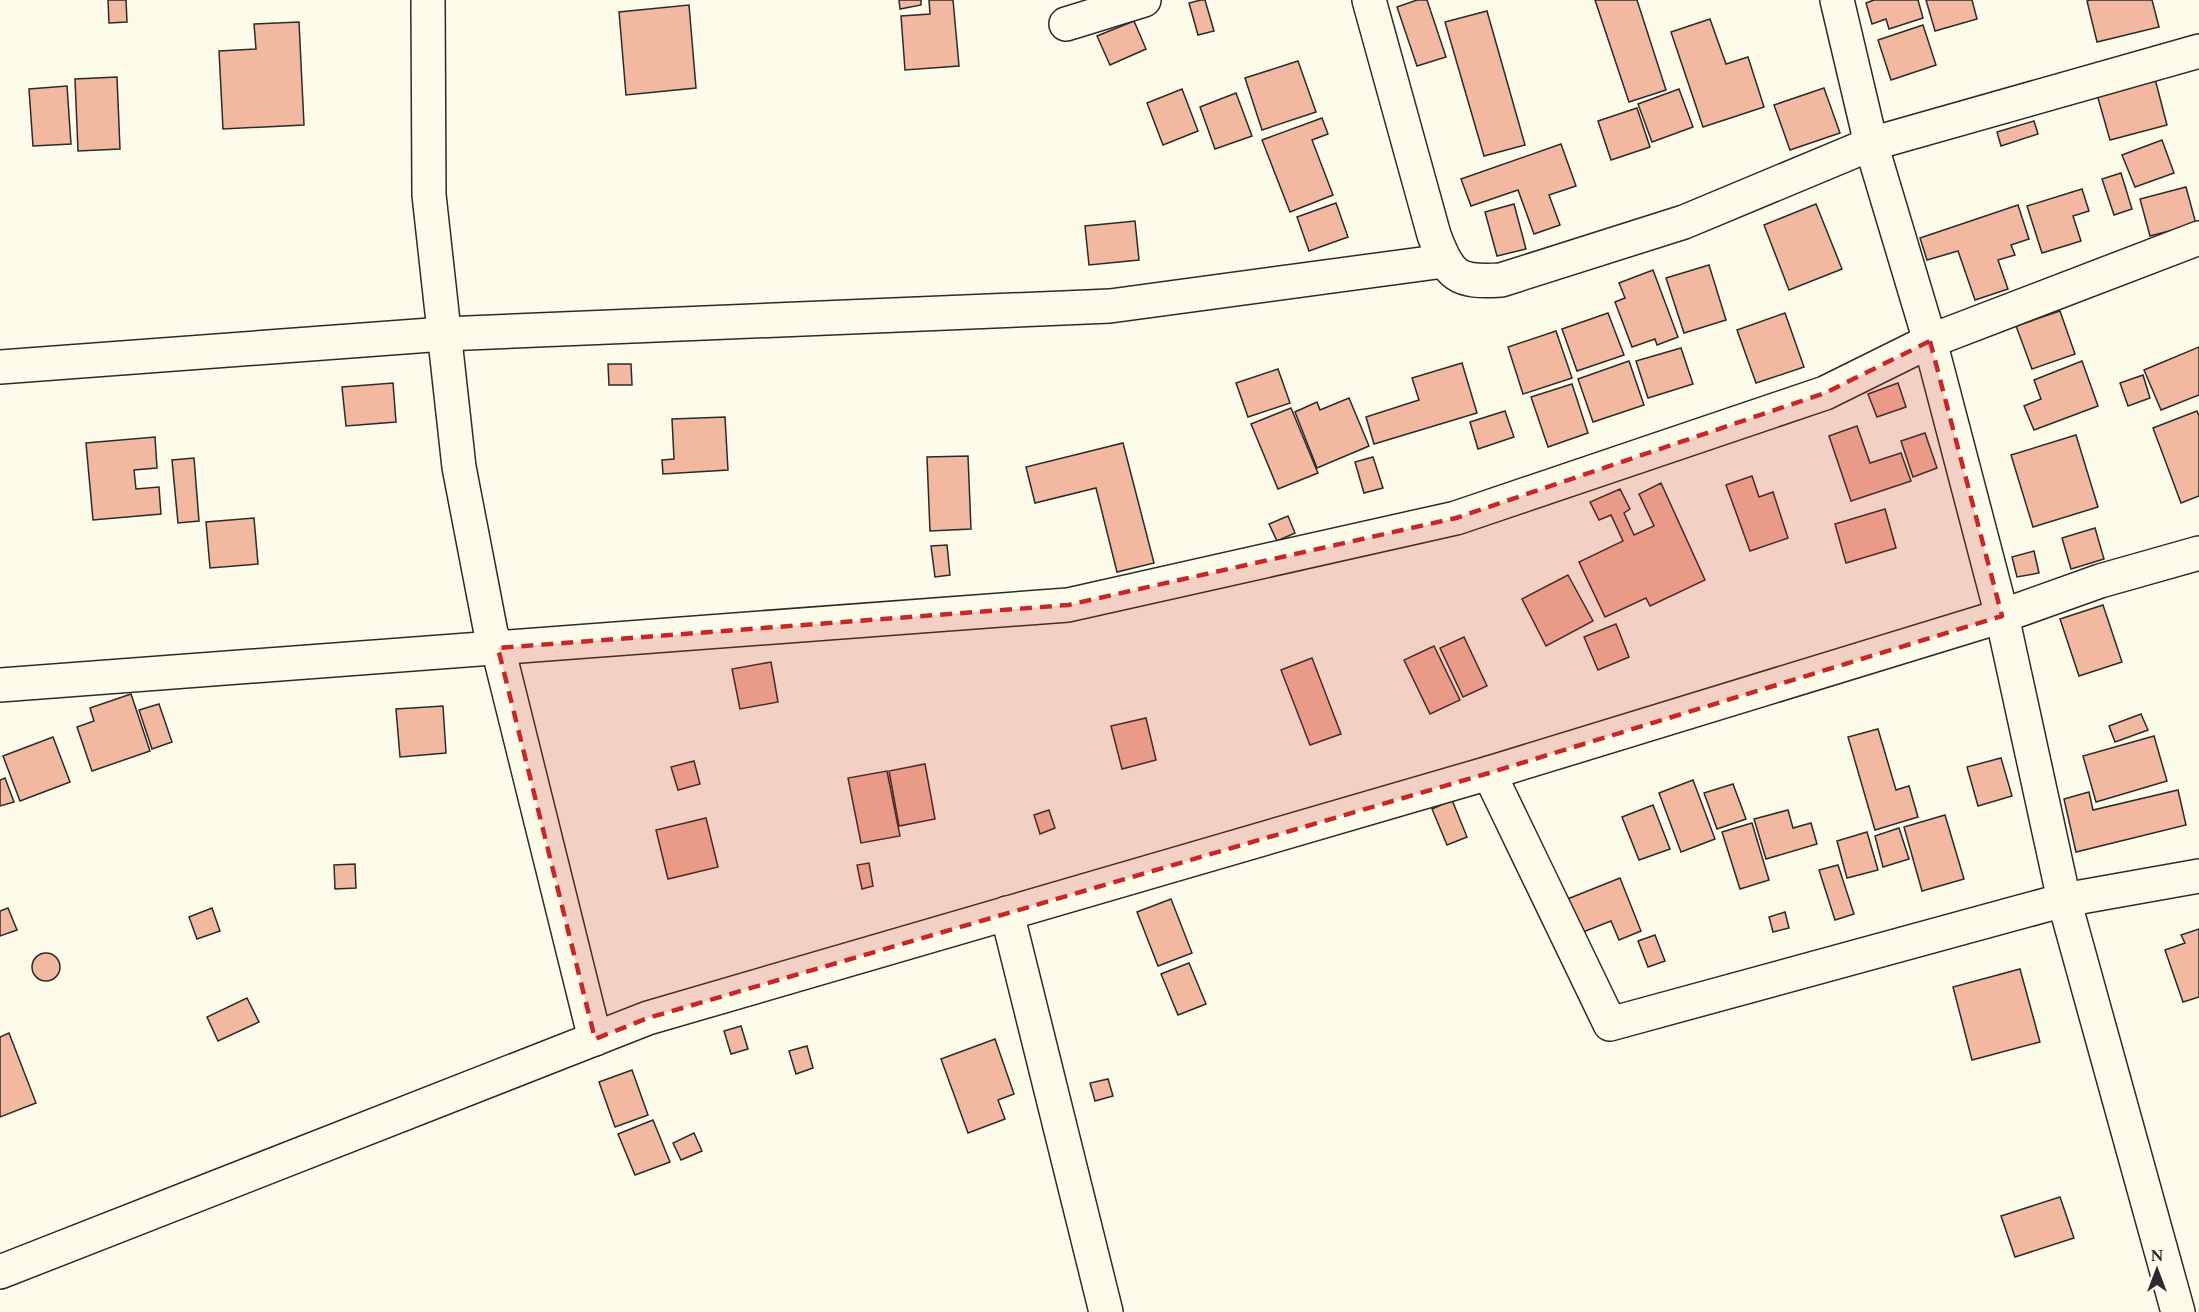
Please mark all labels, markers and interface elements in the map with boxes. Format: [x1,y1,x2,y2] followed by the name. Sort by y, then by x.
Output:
[2127,1240,2187,1300] north arrow
[2150,1244,2164,1268] text: N

